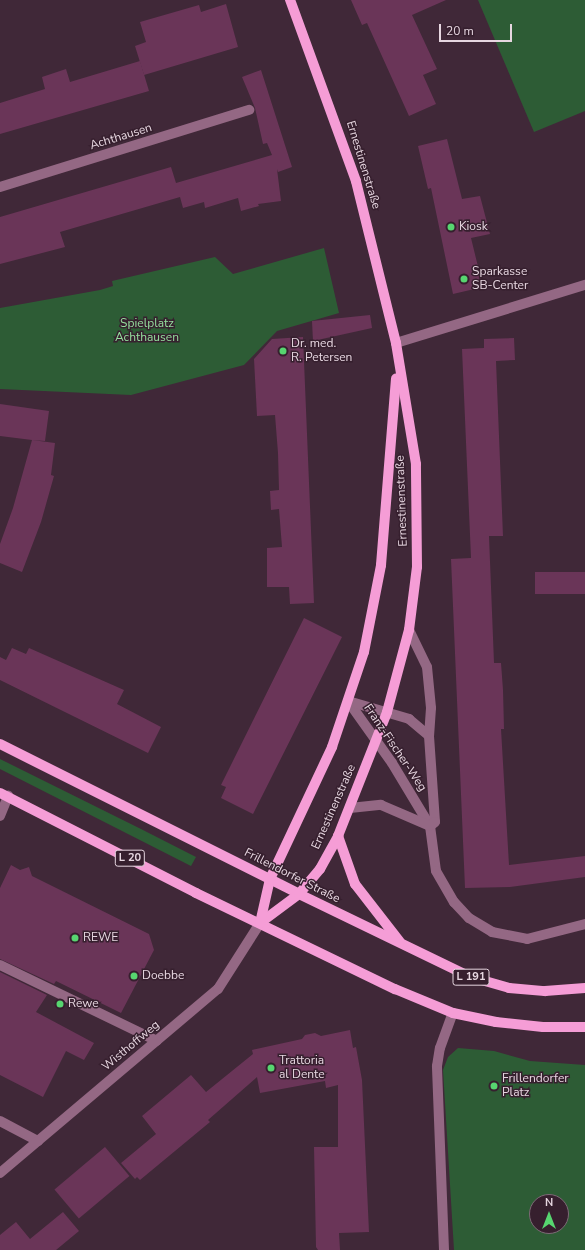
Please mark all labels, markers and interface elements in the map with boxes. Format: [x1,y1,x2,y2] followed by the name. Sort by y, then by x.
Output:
[441,16,514,42] scale bar
[446,23,474,39] text: 20 m
[343,119,383,211] street label: Ernestinenstraße
[88,121,154,153] street label: Achthausen
[459,220,488,234] place label: Kiosk
[446,222,456,232] marker: Kiosk
[472,265,528,293] place label: Sparkasse SB-Center
[459,274,469,284] marker: Sparkasse SB-Center
[115,317,179,345] park label: Spielplatz Achthausen
[291,337,352,365] place label: Dr. med. R. Petersen
[278,346,288,356] marker: Dr. med. R. Petersen
[393,455,411,547] street label: Ernestinenstraße
[360,702,430,794] street label: Franz-Fischer-Weg
[309,762,359,852] street label: Ernestinenstraße
[242,846,342,906] street label: Frillendorfer Straße
[114,849,146,867] road number: L 20
[83,931,118,945] place label: REWE
[70,933,80,943] marker: REWE
[452,968,490,986] road number: L 191
[142,969,184,983] place label: Doebbe
[129,971,139,981] marker: Doebbe
[68,997,99,1011] place label: Rewe
[55,999,65,1009] marker: Rewe
[99,1018,163,1074] street label: Wisthoffweg
[279,1054,325,1082] place label: Trattoria al Dente
[266,1063,276,1073] marker: Trattoria al Dente
[502,1072,569,1100] place label: Frillendorfer Platz
[489,1081,499,1091] marker: Frillendorfer Platz
[529,1194,569,1234] north arrow
[545,1195,553,1210] text: N

